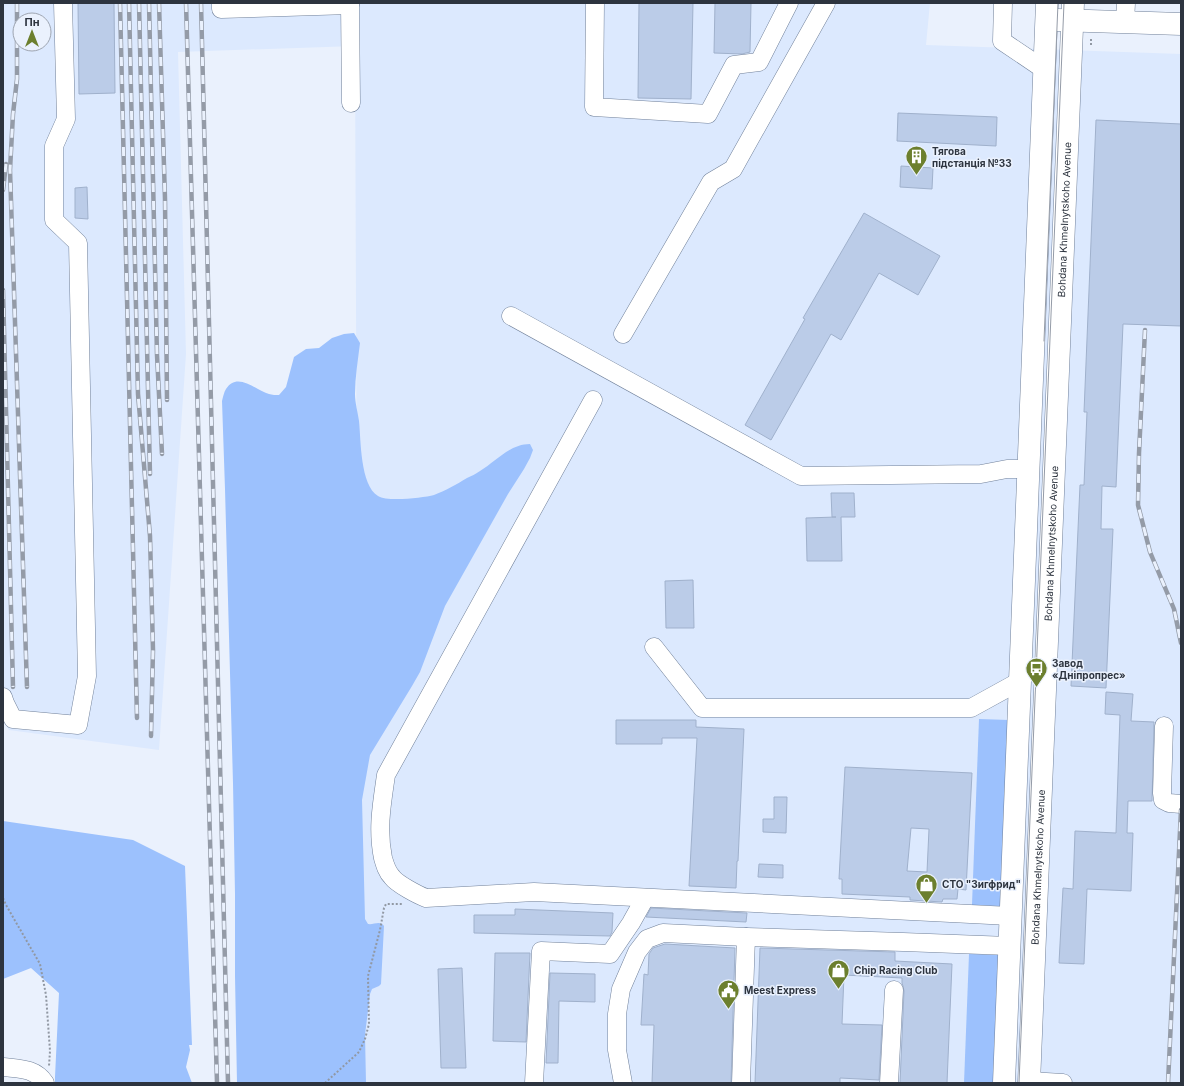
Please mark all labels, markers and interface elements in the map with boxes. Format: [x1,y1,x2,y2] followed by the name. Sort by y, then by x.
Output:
[12,12,52,52] north arrow
[24,15,40,29] text: Пн
[1055,142,1073,298] street label: Bohdana Khmelnytskoho Avenue
[903,144,929,177] building icon: Тягова пiдстанцiя №33
[932,145,1012,169] place label: Тягова пiдстанцiя №33
[1042,465,1060,621] street label: Bohdana Khmelnytskoho Avenue
[1023,656,1049,689] bus stop icon: Завод «Дніпропрес»
[1052,657,1126,681] place label: Завод «Дніпропрес»
[1029,789,1047,945] street label: Bohdana Khmelnytskoho Avenue
[914,871,940,904] shop icon: СТО "Зигфрид"
[942,878,1021,890] place label: СТО "Зигфрид"
[826,957,852,990] shop icon: Chip Racing Club
[854,964,937,977] place label: Chip Racing Club
[715,977,741,1010] public building icon: Meest Express
[744,984,816,996] place label: Meest Express

